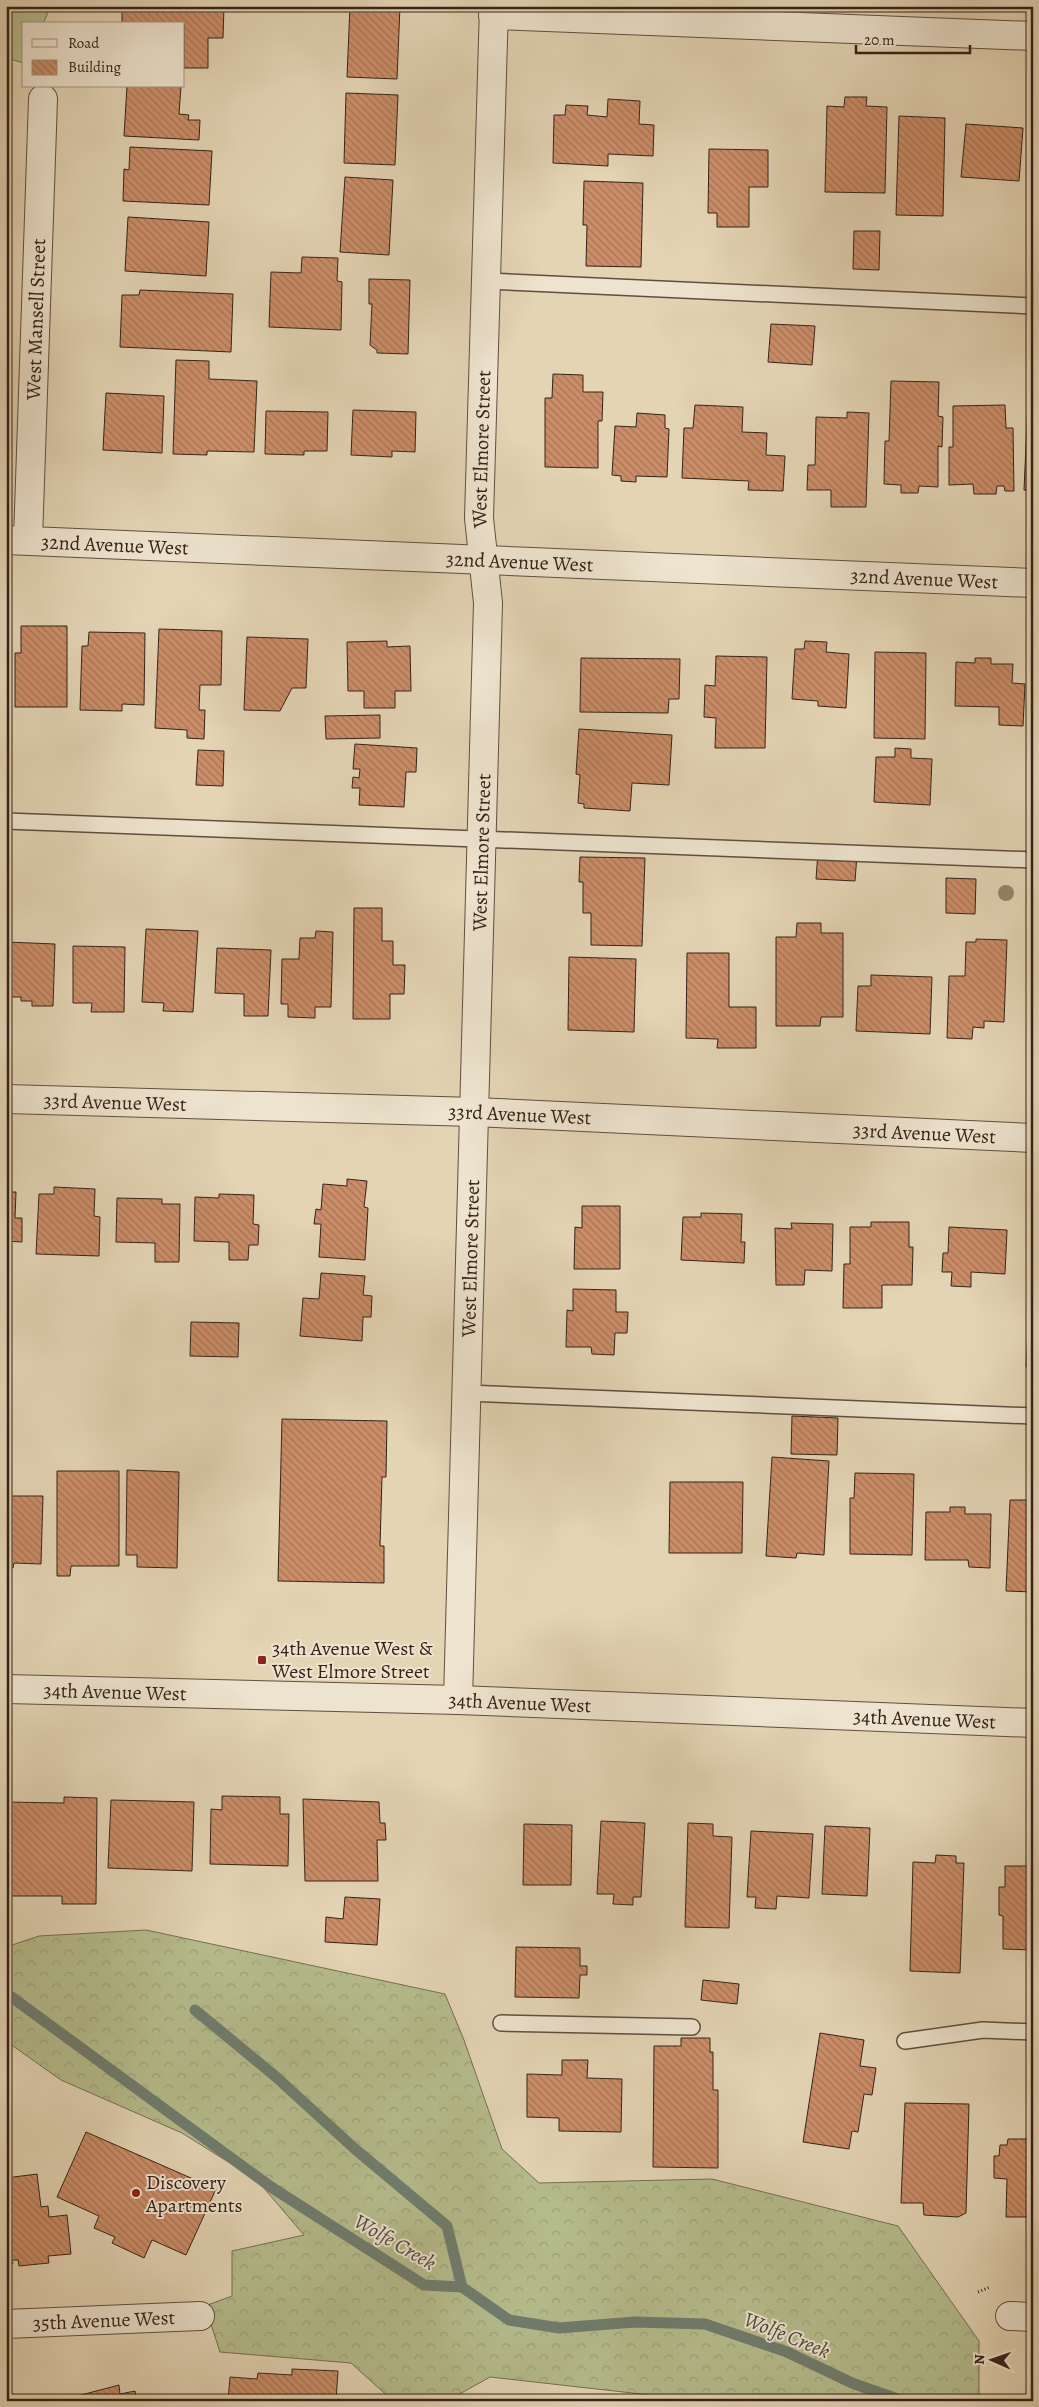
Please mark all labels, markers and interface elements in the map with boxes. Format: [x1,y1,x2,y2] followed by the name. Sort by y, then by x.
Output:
[22,22,185,88] legend
[856,22,970,54] scale bar
[864,30,895,50] text: 20 m
[68,33,100,53] text: Road
[68,57,121,77] text: Building
[19,237,52,401] street label: West Mansell Street
[465,369,497,530] street label: West Elmore Street
[40,528,190,561] street label: 32nd Avenue West
[445,545,594,578] street label: 32nd Avenue West
[850,562,999,595] street label: 32nd Avenue West
[466,773,497,933] street label: West Elmore Street
[43,1087,187,1118] street label: 33rd Avenue West
[448,1098,592,1131] street label: 33rd Avenue West
[852,1116,997,1150] street label: 33rd Avenue West
[454,1179,486,1338] street label: West Elmore Street
[271,1635,434,1685] place label: 34th Avenue West & West Elmore Street
[256,1654,268,1666] marker: 34th Avenue West & West Elmore Street
[43,1676,187,1707] street label: 34th Avenue West
[448,1686,592,1719] street label: 34th Avenue West
[853,1702,997,1735] street label: 34th Avenue West
[145,2169,243,2219] place label: Discovery Apartments
[130,2187,142,2199] marker: Discovery Apartments
[349,2207,441,2277] water label: Wolfe Creek
[32,2304,176,2336] street label: 35th Avenue West
[740,2305,834,2365] water label: Wolfe Creek
[966,2334,1016,2384] north arrow
[970,2354,989,2365] text: N

